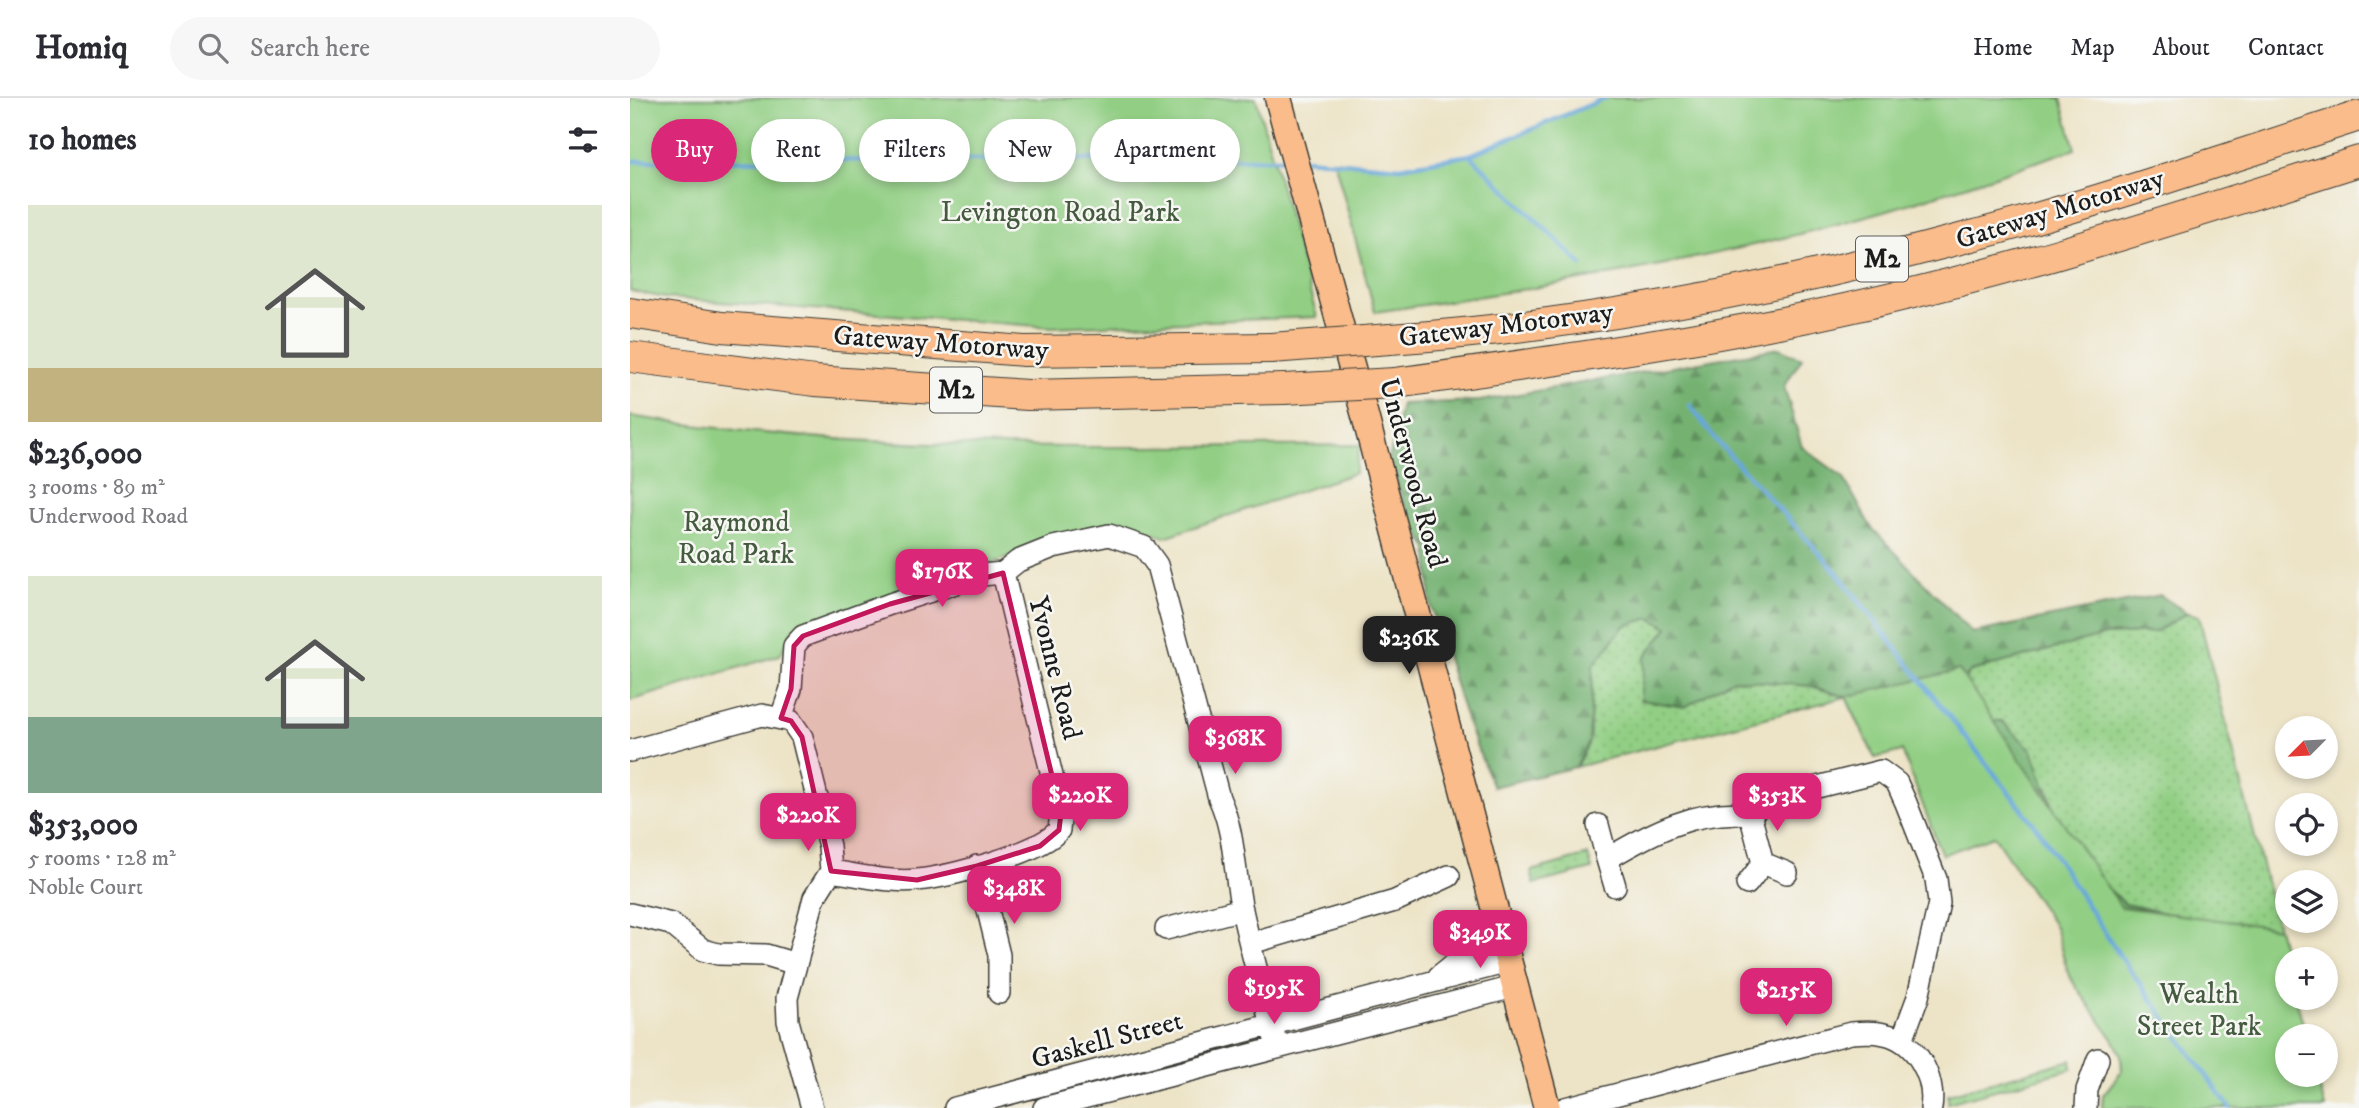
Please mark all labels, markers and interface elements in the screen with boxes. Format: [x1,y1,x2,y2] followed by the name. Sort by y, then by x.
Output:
[170,17,660,80] search box
[35,28,128,69] text: Homiq
[194,29,232,67] icon: search
[250,32,370,65] text: Search here
[1973,33,2032,63] text: Home
[2070,33,2115,63] text: Map
[2153,33,2210,63] text: About
[2248,33,2324,63] text: Contact
[651,119,737,182] chip: Buy
[751,119,845,182] chip: Rent
[859,119,970,182] chip: Filters
[984,119,1076,182] chip: New
[1090,119,1240,182] chip: Apartment
[564,121,602,159] icon: filters
[28,122,137,159] text: 10 homes
[1952,161,2169,257] street label: Gateway Motorway
[940,195,1180,230] park label: Levington Road Park
[1856,236,1908,282] road number: M2
[252,250,378,376] icon: home
[1397,294,1616,356] street label: Gateway Motorway
[832,318,1051,368] street label: Gateway Motorway
[930,368,982,412] road number: M2
[1371,374,1455,572] street label: Underwood Road
[28,436,142,473] text: $236,000
[28,473,165,502] text: 3 rooms · 89 m²
[28,502,188,531] text: Underwood Road
[678,505,794,572] park label: Raymond Road Park
[893,550,991,609] pin: $176K
[911,557,973,586] text: $176K
[1020,593,1090,743] street label: Yvonne Road
[1360,616,1458,676] pin: $236K
[252,621,378,747] icon: home
[1379,624,1439,653] text: $236K
[1186,716,1284,776] pin: $368K
[2275,716,2338,779] north arrow
[2275,716,2338,1087] map controls
[1205,724,1265,753] text: $368K
[1031,774,1129,833] pin: $220K
[1728,774,1826,833] pin: $353K
[1048,781,1112,810] text: $220K
[1748,781,1806,810] text: $353K
[2275,793,2338,856] button: locate
[759,794,857,853] pin: $220K
[776,801,840,830] text: $220K
[28,807,138,844] text: $353,000
[28,844,176,873] text: 5 rooms · 128 m²
[965,866,1063,926] pin: $348K
[2275,870,2338,933] button: layers
[28,873,143,902] text: Noble Court
[983,874,1045,903] text: $348K
[1431,910,1529,970] pin: $349K
[1449,918,1511,947] text: $349K
[2275,947,2338,1010] button: +
[1225,967,1323,1026] pin: $195K
[1737,968,1835,1028] pin: $215K
[1244,974,1304,1003] text: $195K
[1756,976,1816,1005] text: $215K
[2137,977,2261,1044] park label: Wealth Street Park
[1028,1003,1186,1077] street label: Gaskell Street
[2275,1024,2338,1087] button: −

